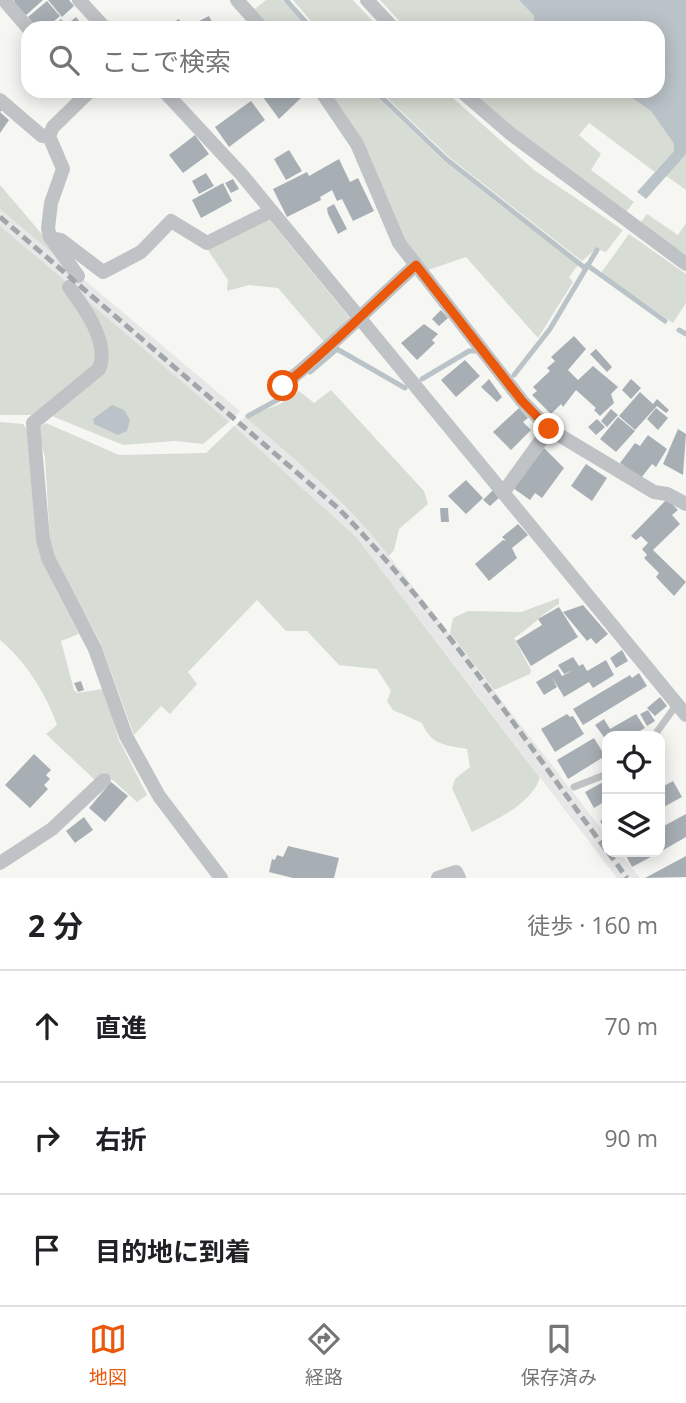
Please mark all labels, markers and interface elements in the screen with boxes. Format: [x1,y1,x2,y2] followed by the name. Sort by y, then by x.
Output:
[21,21,665,98] search box
[45,41,83,79] icon: search
[101,43,231,79] text: ここで検索
[267,370,298,401] route start
[533,413,564,444] route end
[602,731,665,857] map controls
[602,731,665,794] button: locate
[602,794,665,857] button: layers
[28,905,83,946] text: 2 分
[527,909,658,941] text: 徒歩 · 160 m
[28,1007,66,1045] icon: ahead
[95,1009,147,1045] text: 直進
[604,1010,658,1042] text: 70 m
[28,1119,66,1157] icon: right
[95,1121,147,1157] text: 右折
[604,1122,658,1154] text: 90 m
[28,1231,66,1269] icon: arrive
[95,1233,251,1269] text: 目的地に到着
[89,1320,127,1390] tab: 地図
[305,1320,343,1390] tab: 経路
[521,1320,597,1390] tab: 保存済み

